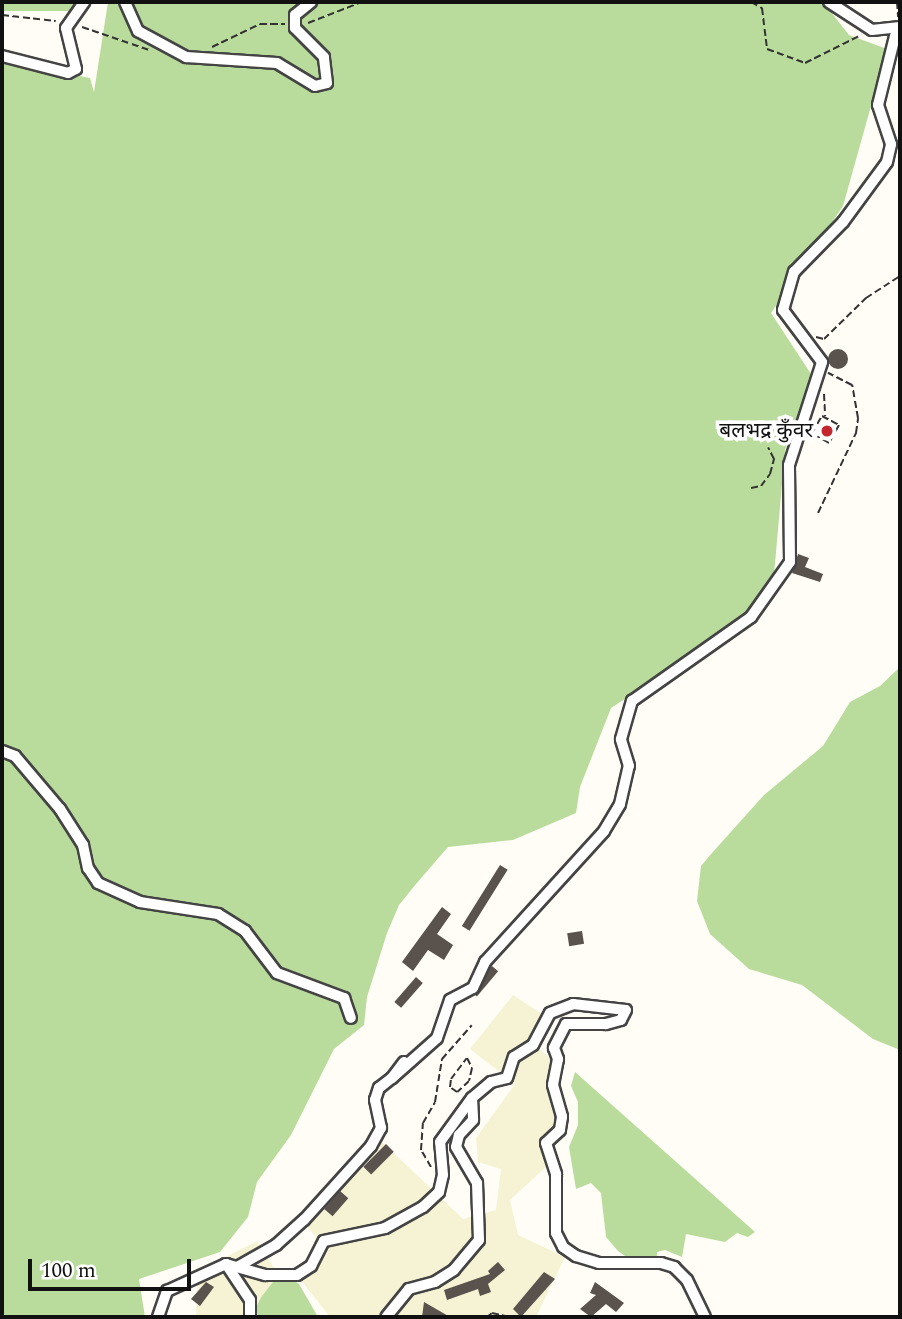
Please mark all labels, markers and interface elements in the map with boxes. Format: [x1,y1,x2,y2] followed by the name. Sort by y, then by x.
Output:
[719,418,813,444] place label: बलभद्र कुँवर
[819,423,835,439] marker: बलभद्र कुँवर
[32,1246,194,1290] scale bar
[41,1255,96,1287] text: 100 m

